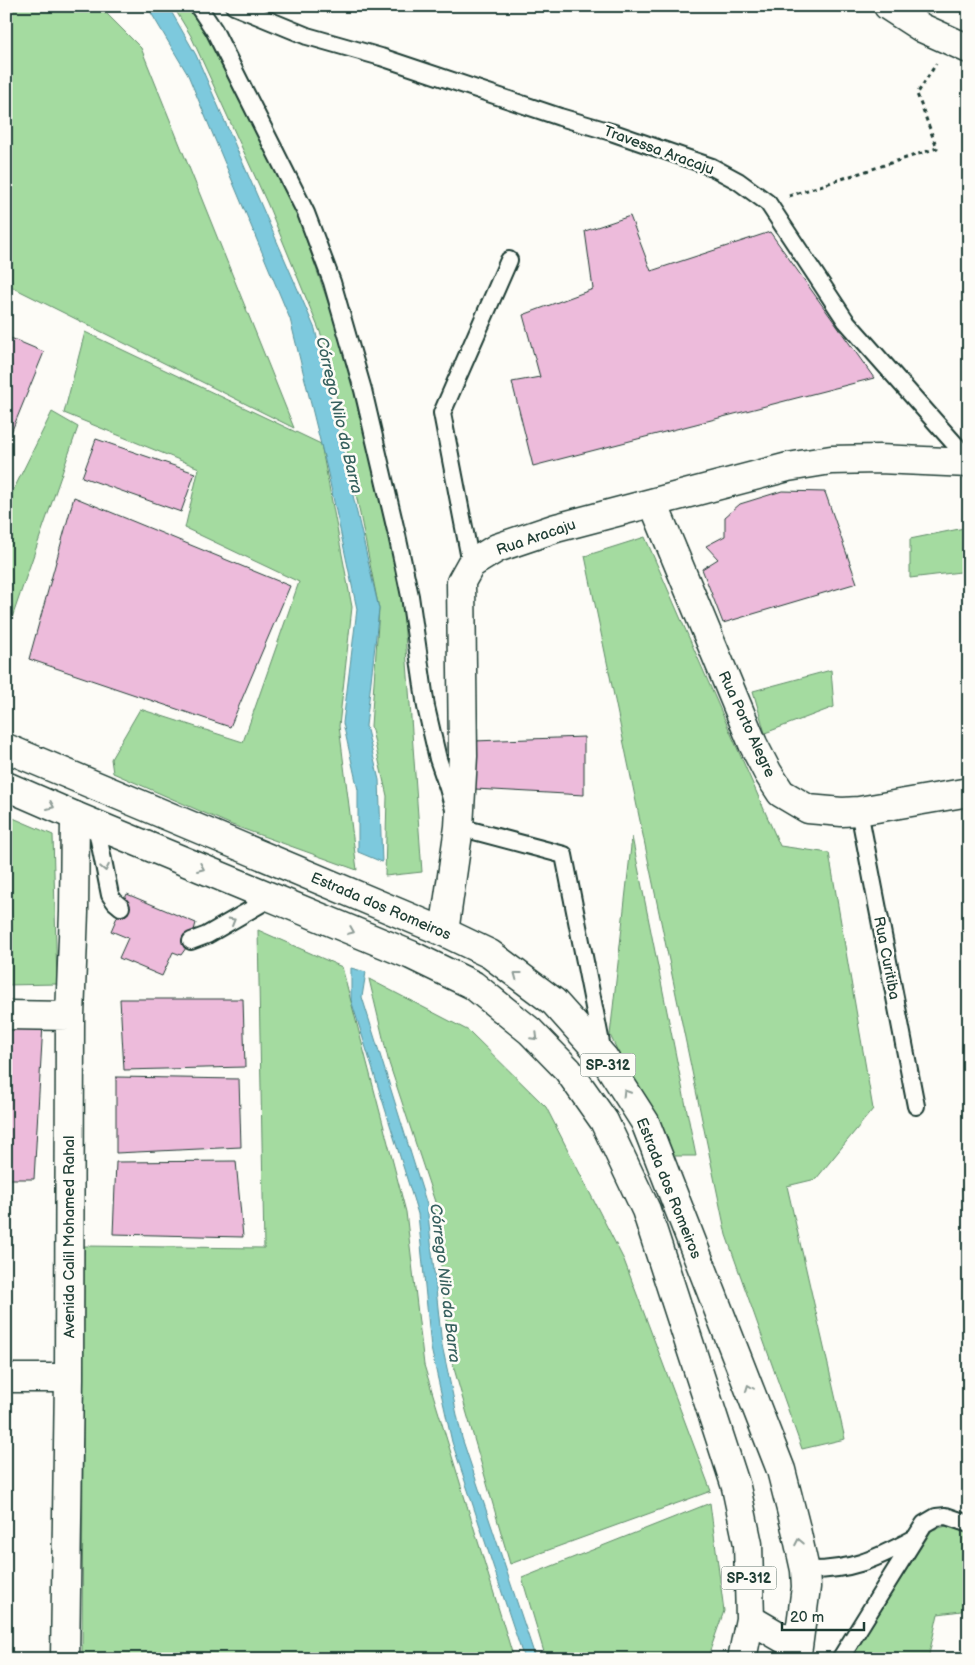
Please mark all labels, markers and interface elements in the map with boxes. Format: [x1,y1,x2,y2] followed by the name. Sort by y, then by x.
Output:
[601,122,717,179] street label: Travessa Aracaju
[311,335,366,496] water label: Córrego Nilo da Barra
[494,515,578,560] street label: Rua Aracaju
[714,668,780,781] street label: Rua Porto Alegre
[46,799,55,810] one-way arrow
[196,862,205,873] one-way arrow
[99,864,110,873] one-way arrow
[308,868,454,945] street label: Estrada dos Romeiros
[869,915,904,1001] street label: Rua Curitiba
[226,918,235,928] one-way arrow
[346,924,355,935] one-way arrow
[514,972,523,980] one-way arrow
[530,1031,539,1040] one-way arrow
[580,1054,636,1076] road number: SP-312
[623,1089,632,1098] one-way arrow
[632,1115,706,1262] street label: Estrada dos Romeiros
[60,1136,79,1338] street label: Avenida Calil Mohamed Rahal
[425,1203,464,1364] water label: Córrego Nilo da Barra
[745,1384,755,1393] one-way arrow
[794,1537,805,1546] one-way arrow
[722,1566,776,1590] road number: SP-312
[782,1600,865,1632] scale bar
[790,1608,824,1627] text: 20 m

